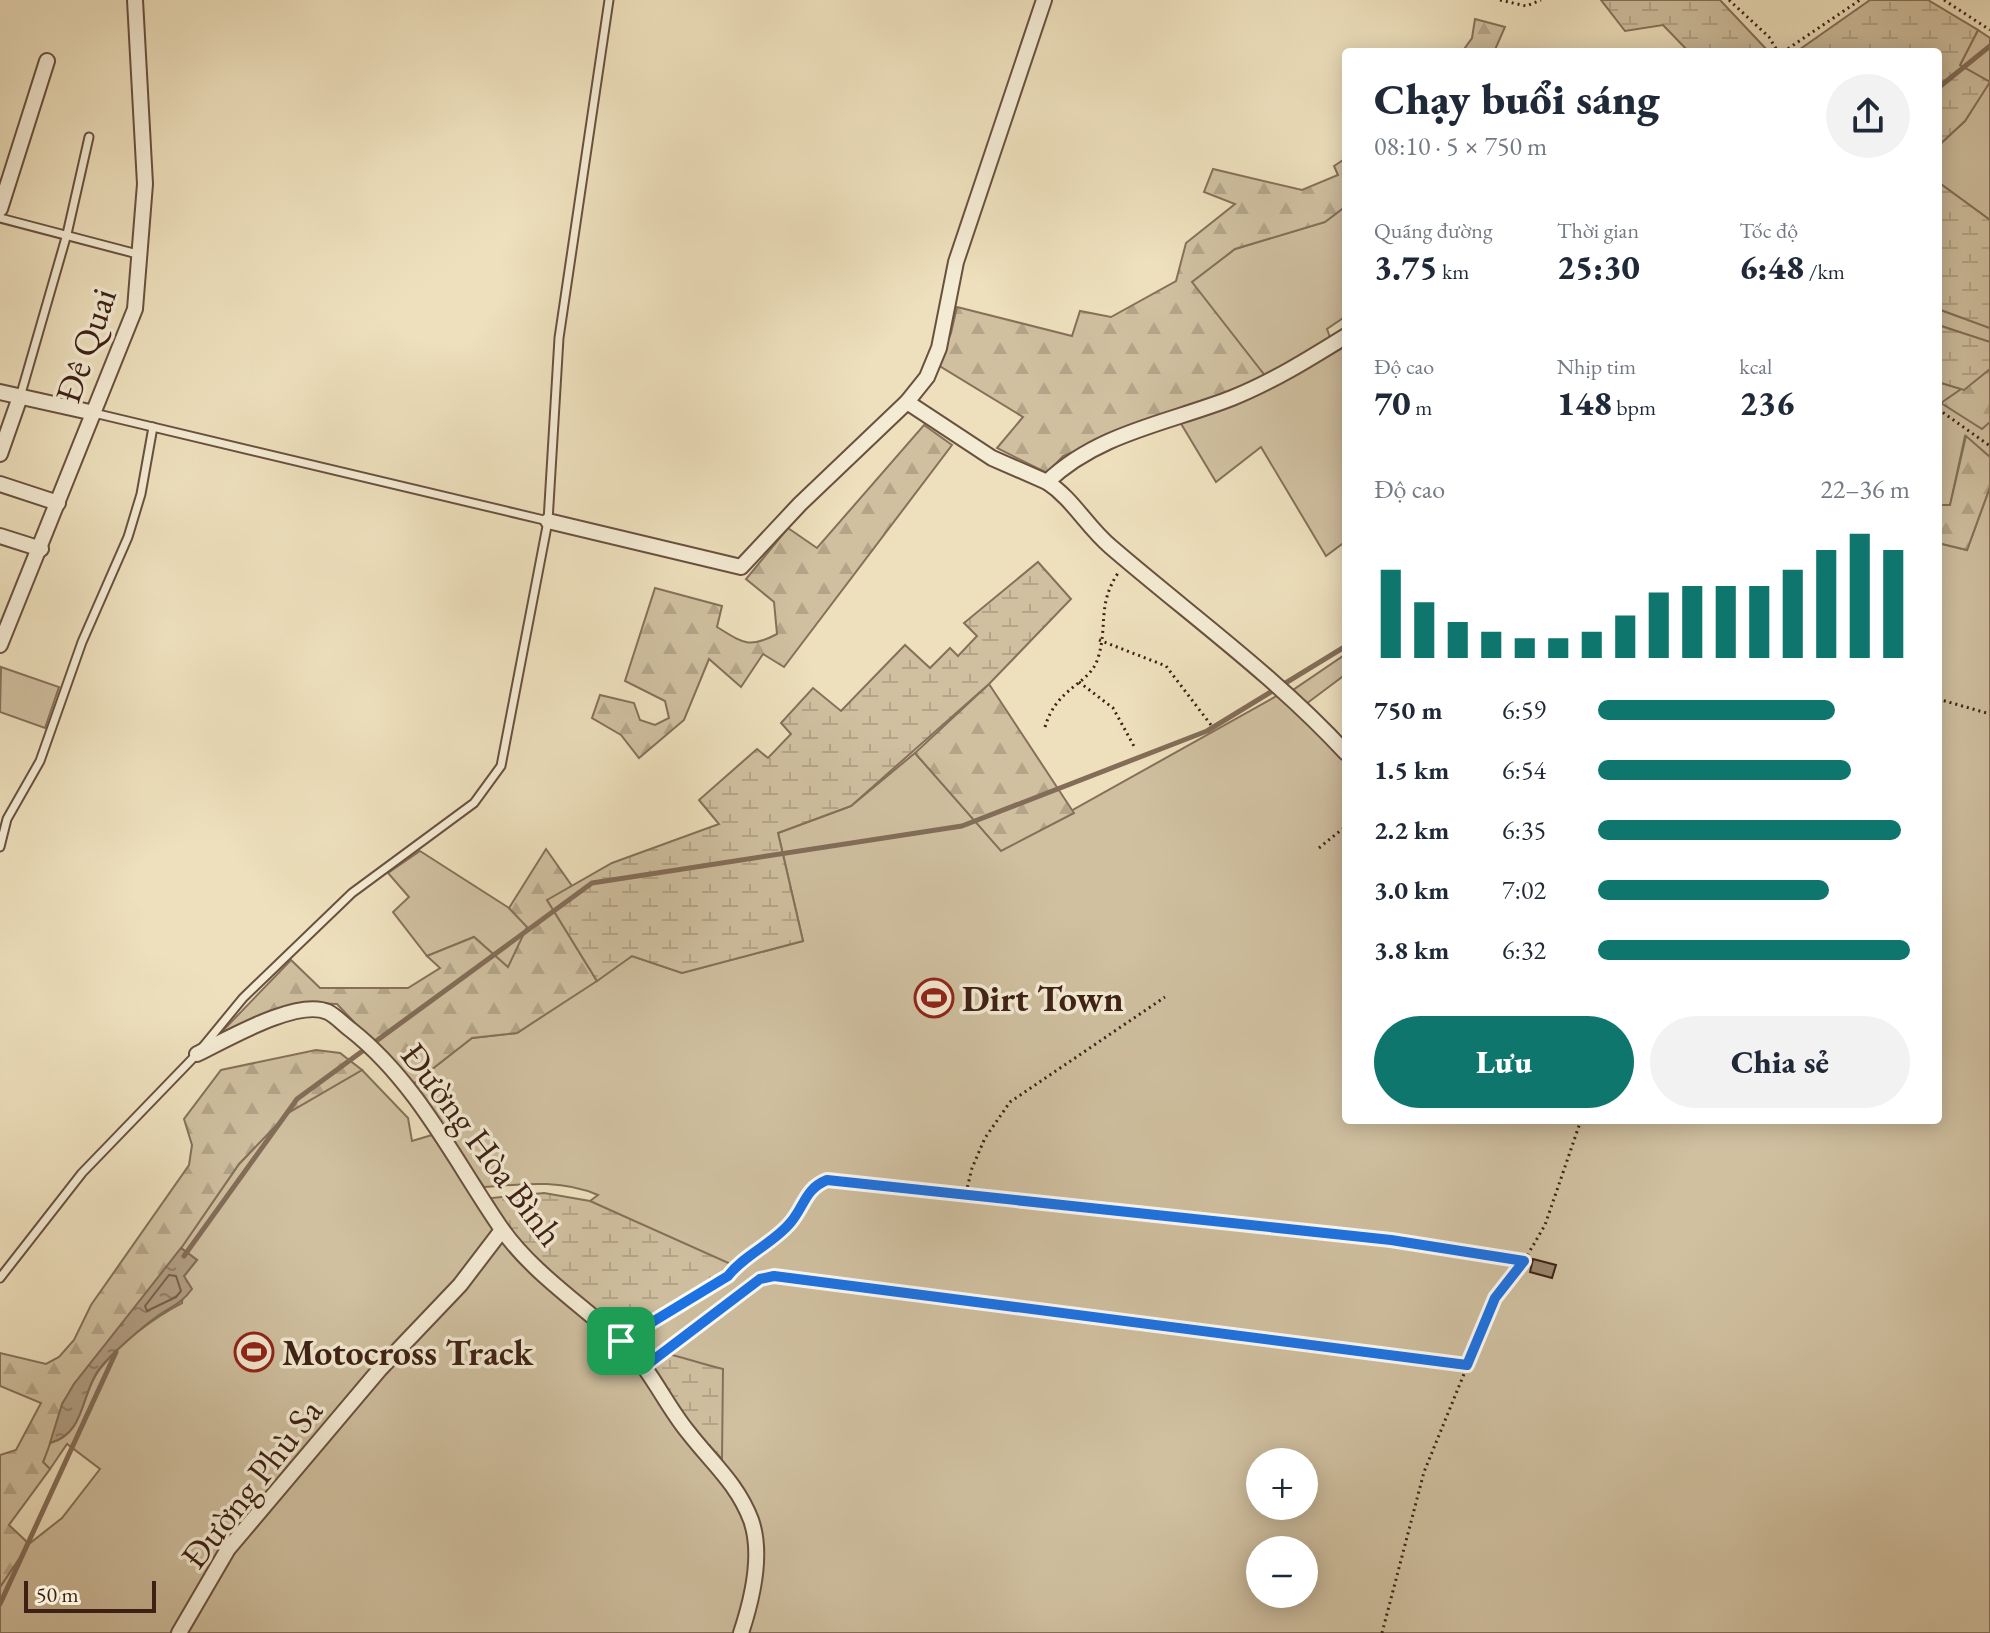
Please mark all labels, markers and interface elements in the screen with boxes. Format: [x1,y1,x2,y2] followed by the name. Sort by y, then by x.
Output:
[1374,70,1660,127] text: Chạy buổi sáng
[1826,74,1910,158] button: share
[1374,129,1547,163] text: 08:10 · 5 × 750 m
[1374,216,1493,245] text: Quãng đường
[1557,216,1639,245] text: Thời gian
[1739,216,1798,245] text: Tốc độ
[1374,245,1438,289] text: 3.75
[1557,245,1640,289] text: 25:30
[1739,245,1804,289] text: 6:48
[1438,257,1469,286] text: km
[1804,257,1845,286] text: /km
[44,282,127,409] street label: Đê Quai
[1374,352,1434,381] text: Độ cao
[1557,352,1636,381] text: Nhịp tim
[1739,352,1772,381] text: kcal
[1374,381,1411,425] text: 70
[1557,381,1612,425] text: 148
[1739,381,1794,425] text: 236
[1411,393,1432,422] text: m
[1612,393,1656,422] text: bpm
[1374,472,1445,506] text: Độ cao
[1820,472,1910,506] text: 22–36 m
[1374,693,1442,727] text: 750 m
[1502,693,1546,727] text: 6:59
[1374,753,1449,787] text: 1.5 km
[1502,753,1546,787] text: 6:54
[1374,813,1449,847] text: 2.2 km
[1502,813,1546,847] text: 6:35
[1374,873,1449,907] text: 3.0 km
[1502,873,1546,907] text: 7:02
[1374,933,1449,967] text: 3.8 km
[1502,933,1546,967] text: 6:32
[962,975,1124,1022] place label: Dirt Town
[913,977,955,1019] sports icon: Dirt Town
[1374,1016,1634,1108] button: Lưu
[1650,1016,1910,1108] button: Chia sẻ
[391,1033,574,1255] street label: Đường Hòa Bình
[587,1307,655,1375] pin
[599,1319,643,1363] icon: arrive
[282,1329,535,1376] place label: Motocross Track
[233,1331,275,1373] sports icon: Motocross Track
[170,1388,333,1578] street label: Đường Phù Sa
[1246,1448,1318,1608] map controls
[1246,1448,1318,1520] button: +
[1246,1536,1318,1608] button: −
[24,1577,156,1613] scale bar
[36,1580,79,1609] text: 50 m

